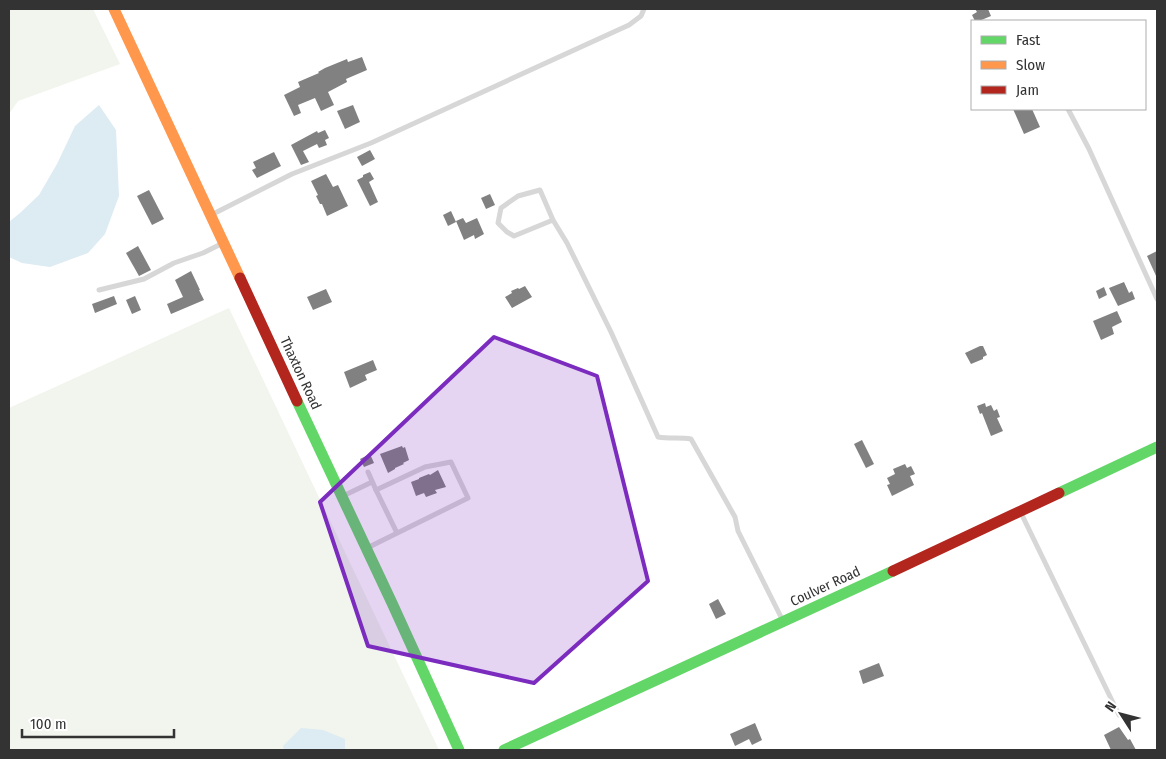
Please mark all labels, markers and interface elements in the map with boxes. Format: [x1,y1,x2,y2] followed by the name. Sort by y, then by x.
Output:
[971,20,1146,110] legend
[1016,31,1040,49] text: Fast
[1016,56,1045,74] text: Slow
[1016,81,1039,99] text: Jam
[276,334,325,412] street label: Thaxton Road
[787,563,863,610] street label: Coulver Road
[1096,689,1146,739] north arrow
[1102,698,1120,715] text: N
[22,706,175,738] scale bar
[30,715,67,733] text: 100 m

